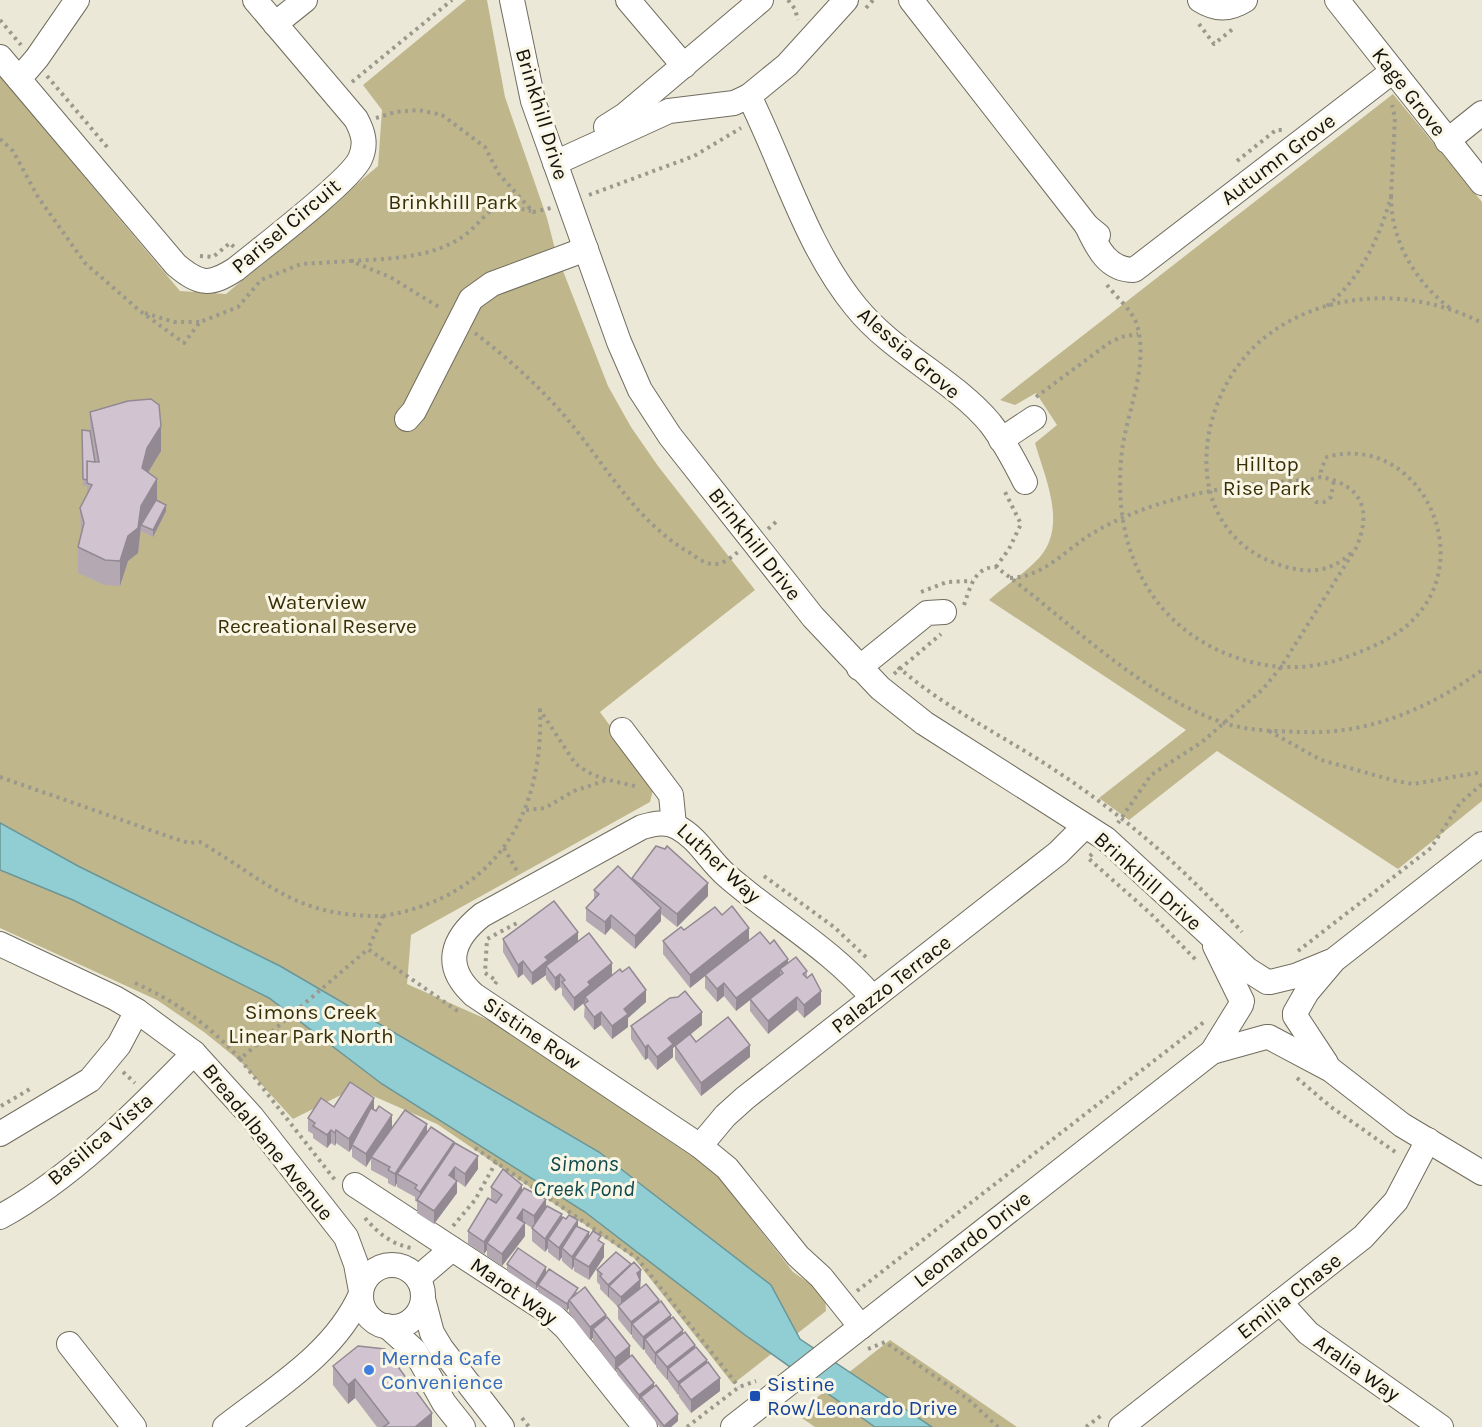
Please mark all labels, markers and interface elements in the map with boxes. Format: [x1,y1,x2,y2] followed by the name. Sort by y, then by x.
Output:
[1367,43,1451,141] street label: Kage Grove
[511,45,573,183] street label: Brinkhill Drive
[1216,108,1340,210] street label: Autumn Grove
[227,174,345,278] street label: Parisel Circuit
[388,190,518,214] park label: Brinkhill Park
[853,302,965,404] street label: Alessia Grove
[1223,452,1311,500] park label: Hilltop Rise Park
[704,483,806,605] street label: Brinkhill Drive
[217,590,417,638] park label: Waterview Recreational Reserve
[672,818,766,908] street label: Luther Way
[1089,827,1207,935] street label: Brinkhill Drive
[826,930,956,1038] street label: Palazzo Terrace
[479,992,585,1074] street label: Sistine Row
[228,1000,394,1048] park label: Simons Creek Linear Park North
[197,1059,339,1225] street label: Breadalbane Avenue
[42,1088,158,1190] street label: Basilica Vista
[533,1151,635,1202] water label: Simons Creek Pond
[909,1186,1035,1292] street label: Leonardo Drive
[1232,1248,1346,1344] street label: Emilia Chase
[466,1252,562,1330] street label: Marot Way
[1309,1330,1405,1406] street label: Aralia Way
[381,1346,503,1394] place label: Mernda Cafe Convenience
[362,1363,376,1377] marker: Mernda Cafe Convenience
[767,1372,957,1420] place label: Sistine Row/Leonardo Drive
[748,1389,762,1403] marker: Sistine Row/Leonardo Drive

